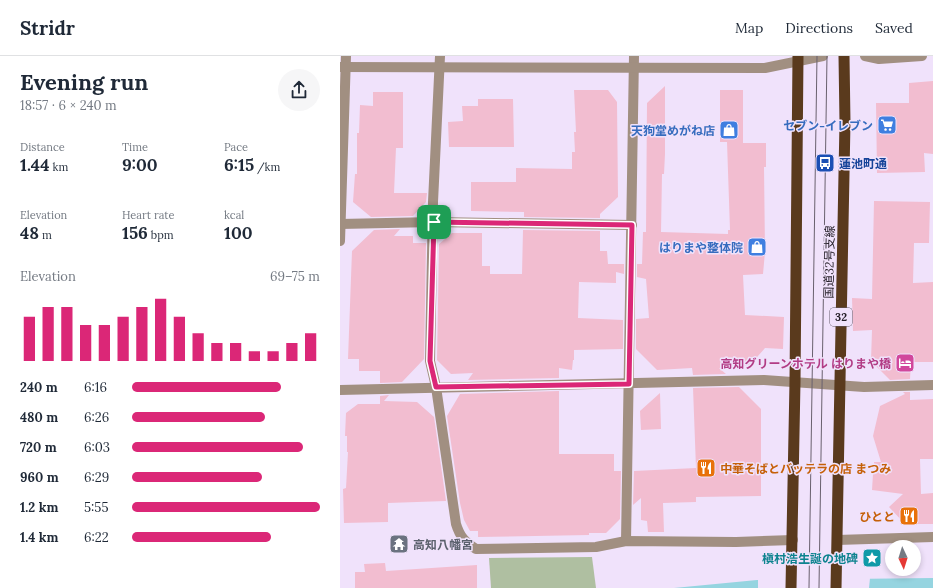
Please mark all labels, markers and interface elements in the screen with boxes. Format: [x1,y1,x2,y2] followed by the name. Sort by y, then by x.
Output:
[20,16,75,40] text: Stridr
[735,19,763,37] text: Map
[785,19,853,37] text: Directions
[875,19,913,37] text: Saved
[20,68,148,96] text: Evening run
[278,69,320,111] button: share
[20,97,117,114] text: 18:57 · 6 × 240 m
[876,114,898,136] supermarket icon: セブン-イレブン
[783,118,873,133] place label: セブン-イレブン
[718,119,740,141] shop icon: 天狗堂めがね店
[631,123,715,138] place label: 天狗堂めがね店
[20,140,65,154] text: Distance
[122,140,148,154] text: Time
[224,140,248,154] text: Pace
[814,152,836,174] bus stop icon: 蓮池町通
[20,154,50,176] text: 1.44
[122,154,158,176] text: 9:00
[224,154,254,176] text: 6:15
[839,156,887,171] place label: 蓮池町通
[50,160,68,174] text: km
[254,160,280,174] text: /km
[417,205,451,239] pin
[20,208,67,222] text: Elevation
[122,208,174,222] text: Heart rate
[224,208,244,222] text: kcal
[423,211,445,233] icon: arrive
[20,222,39,244] text: 48
[122,222,148,244] text: 156
[224,222,253,244] text: 100
[821,225,837,299] street label: 国道32号支線
[39,228,52,242] text: m
[148,228,174,242] text: bpm
[746,236,768,258] shop icon: はりまや整体院
[659,240,743,255] place label: はりまや整体院
[20,268,76,285] text: Elevation
[270,268,320,285] text: 69–75 m
[830,308,852,326] road number: 32
[894,352,916,374] hotel icon: 高知グリーンホテル はりまや橋
[720,356,892,371] place label: 高知グリーンホテル はりまや橋
[20,379,58,396] text: 240 m
[84,379,107,396] text: 6:16
[20,409,58,426] text: 480 m
[84,409,109,426] text: 6:26
[20,439,57,456] text: 720 m
[84,439,110,456] text: 6:03
[695,457,717,479] restaurant icon: 中華そばとバッテラの店 まつみ
[720,461,891,476] place label: 中華そばとバッテラの店 まつみ
[20,469,59,486] text: 960 m
[84,469,109,486] text: 6:29
[20,499,58,516] text: 1.2 km
[84,499,109,516] text: 5:55
[898,505,920,527] restaurant icon: ひとと
[859,509,895,524] place label: ひとと
[20,529,59,546] text: 1.4 km
[84,529,109,546] text: 6:22
[388,533,410,555] temple icon: 高知八幡宮
[413,537,473,552] place label: 高知八幡宮
[885,540,921,576] north arrow
[885,540,921,576] map controls
[861,547,883,569] place icon: 槇村浩生誕の地碑
[762,551,858,566] place label: 槇村浩生誕の地碑

